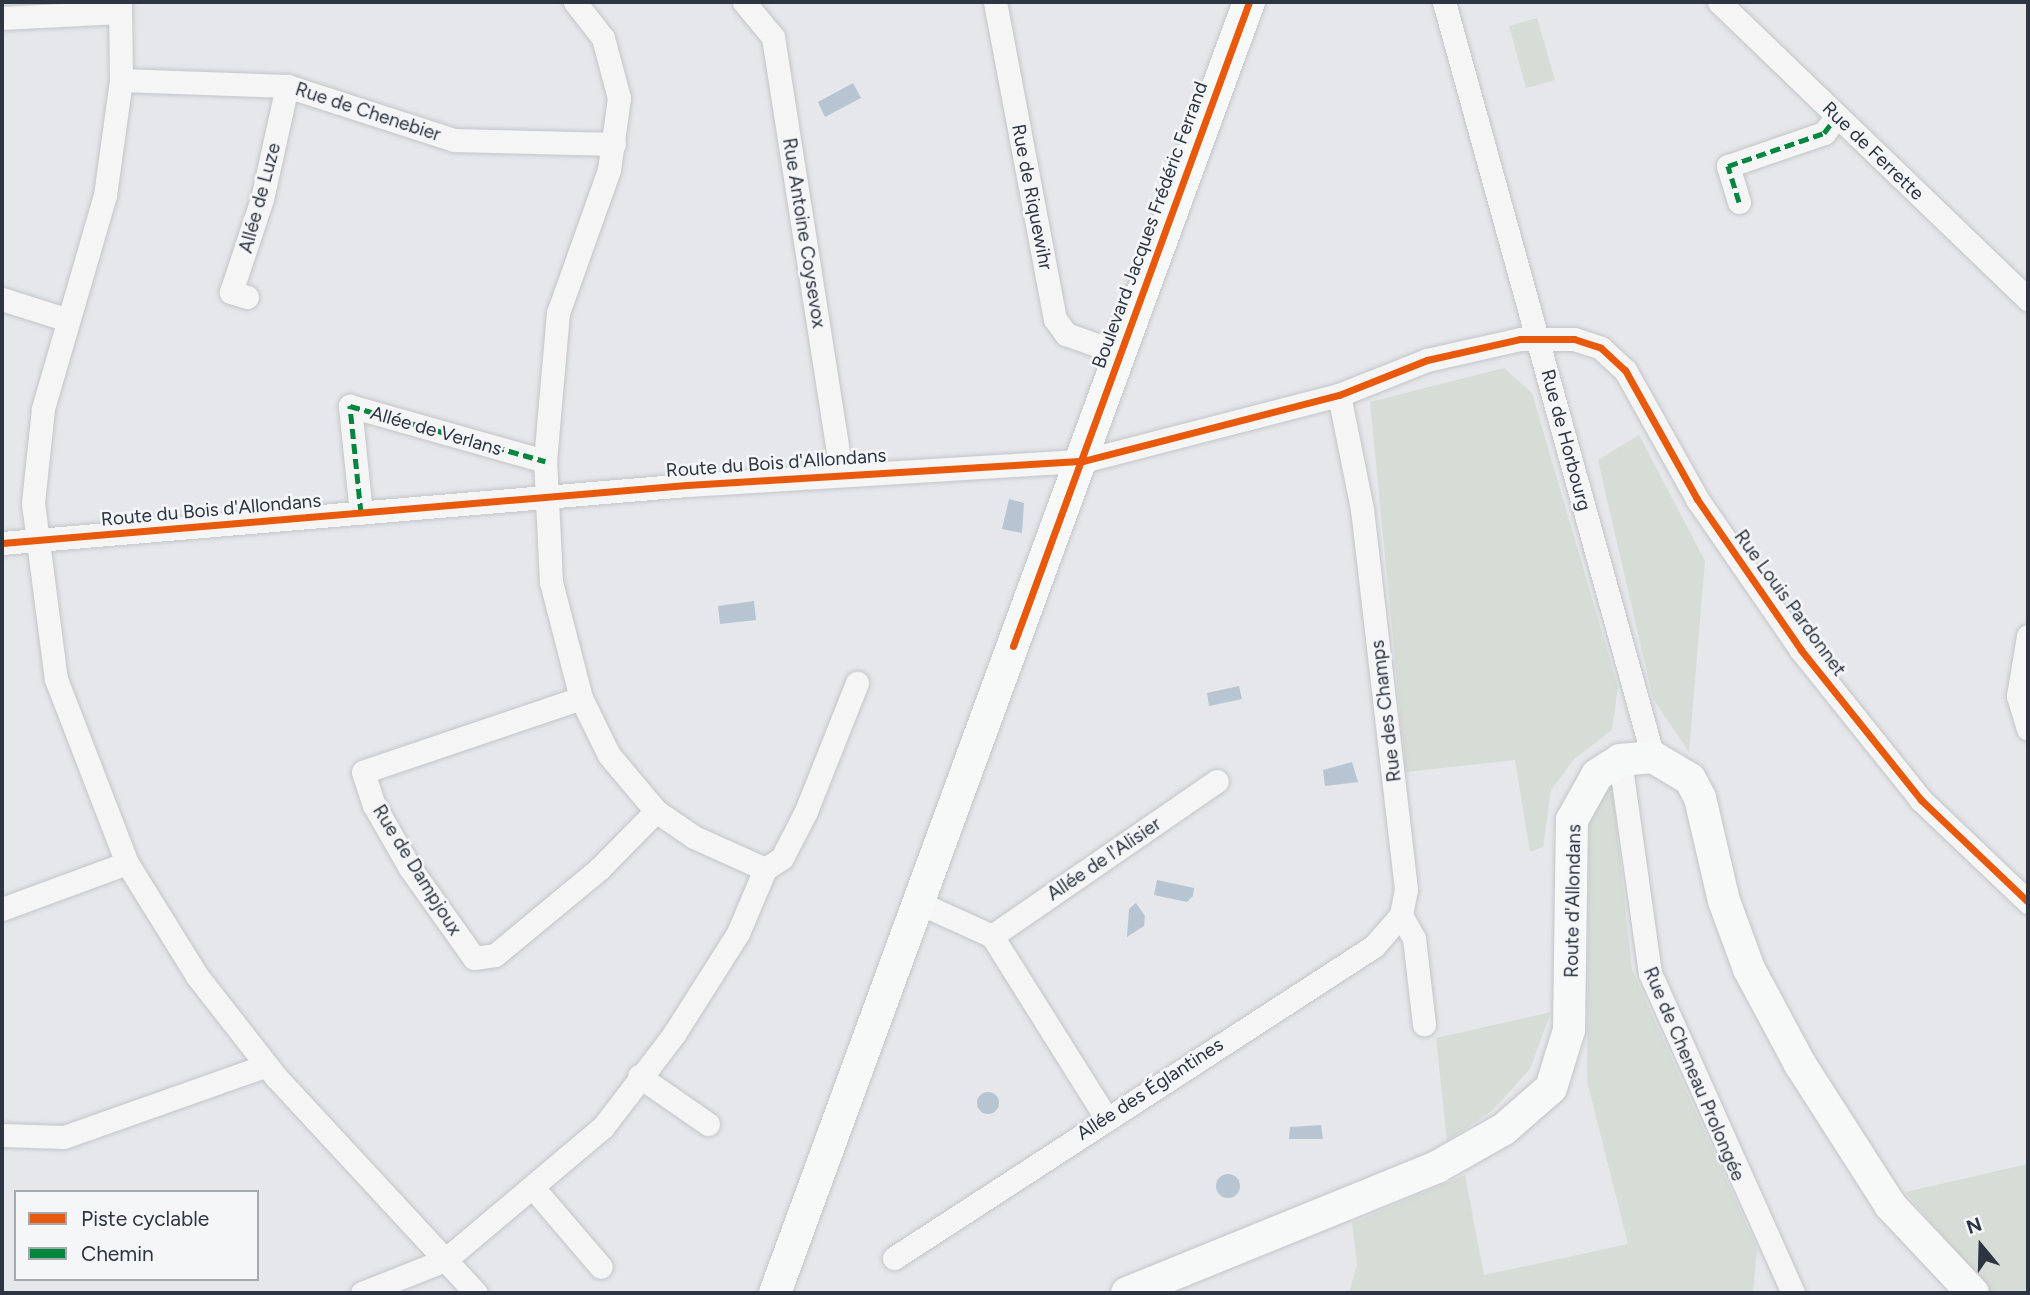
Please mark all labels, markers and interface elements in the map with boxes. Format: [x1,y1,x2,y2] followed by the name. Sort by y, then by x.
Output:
[292,78,444,146] street label: Rue de Chenebier
[1087,78,1213,372] street label: Boulevard Jacques Frédéric Ferrand
[1818,97,1928,205] street label: Rue de Ferrette
[1007,122,1057,272] street label: Rue de Riquewihr
[778,136,830,330] street label: Rue Antoine Coysevox
[234,140,286,256] street label: Allée de Luze
[1536,367,1596,513] street label: Rue de Horbourg
[368,401,504,461] street label: Allée de Verlans
[665,444,887,482] street label: Route du Bois d'Allondans
[100,489,322,531] street label: Route du Bois d'Allondans
[1729,526,1851,680] street label: Rue Louis Pardonnet
[1366,639,1406,783] street label: Rue des Champs
[368,800,466,940] street label: Rue de Dampjoux
[1043,813,1165,905] street label: Allée de l'Alisier
[1560,824,1586,978] street label: Route d'Allondans
[1638,963,1750,1185] street label: Rue de Cheneau Prolongée
[1072,1033,1228,1145] street label: Allée des Églantines
[14,1190,259,1281] legend
[81,1206,209,1231] text: Piste cyclable
[1946,1211,2016,1281] north arrow
[1963,1212,1985,1239] text: N
[81,1241,154,1266] text: Chemin

